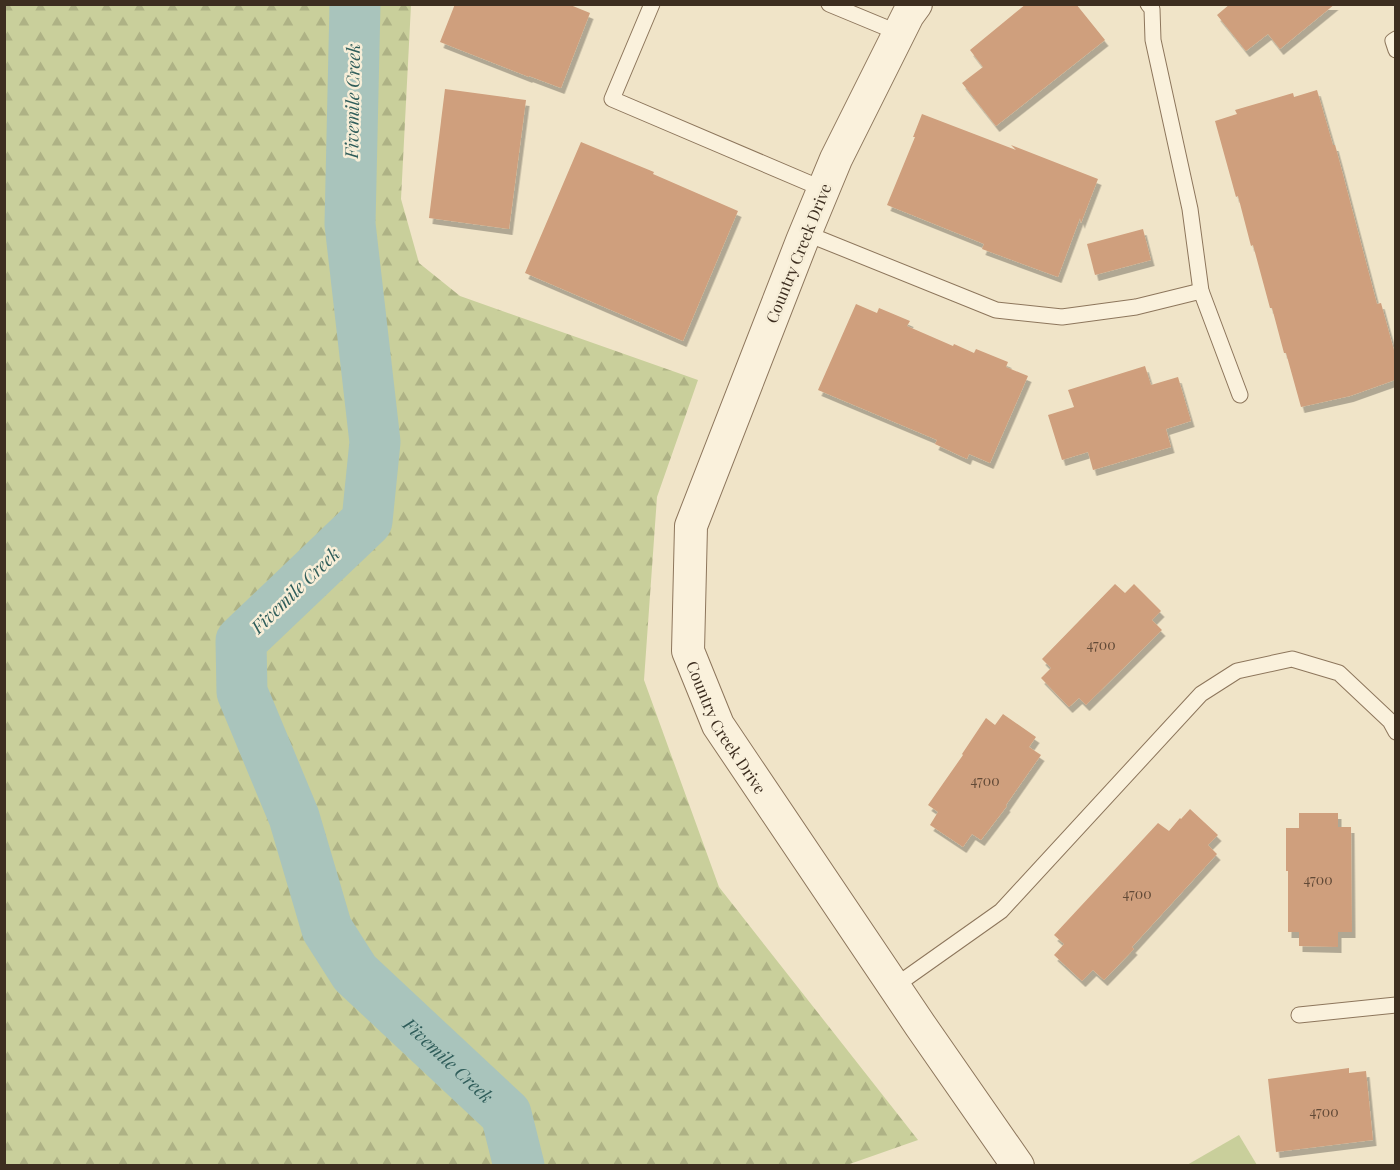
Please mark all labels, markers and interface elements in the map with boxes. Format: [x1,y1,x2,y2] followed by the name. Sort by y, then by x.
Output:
[339,43,365,160] water label: Fivemile Creek
[760,180,836,326] street label: Country Creek Drive
[245,542,345,639] water label: Fivemile Creek
[1086,635,1116,654] house number: 4700
[683,658,772,798] street label: Country Creek Drive
[970,771,1000,790] house number: 4700
[1303,870,1333,889] house number: 4700
[1122,884,1152,903] house number: 4700
[398,1012,499,1108] water label: Fivemile Creek
[1309,1102,1339,1121] house number: 4700

